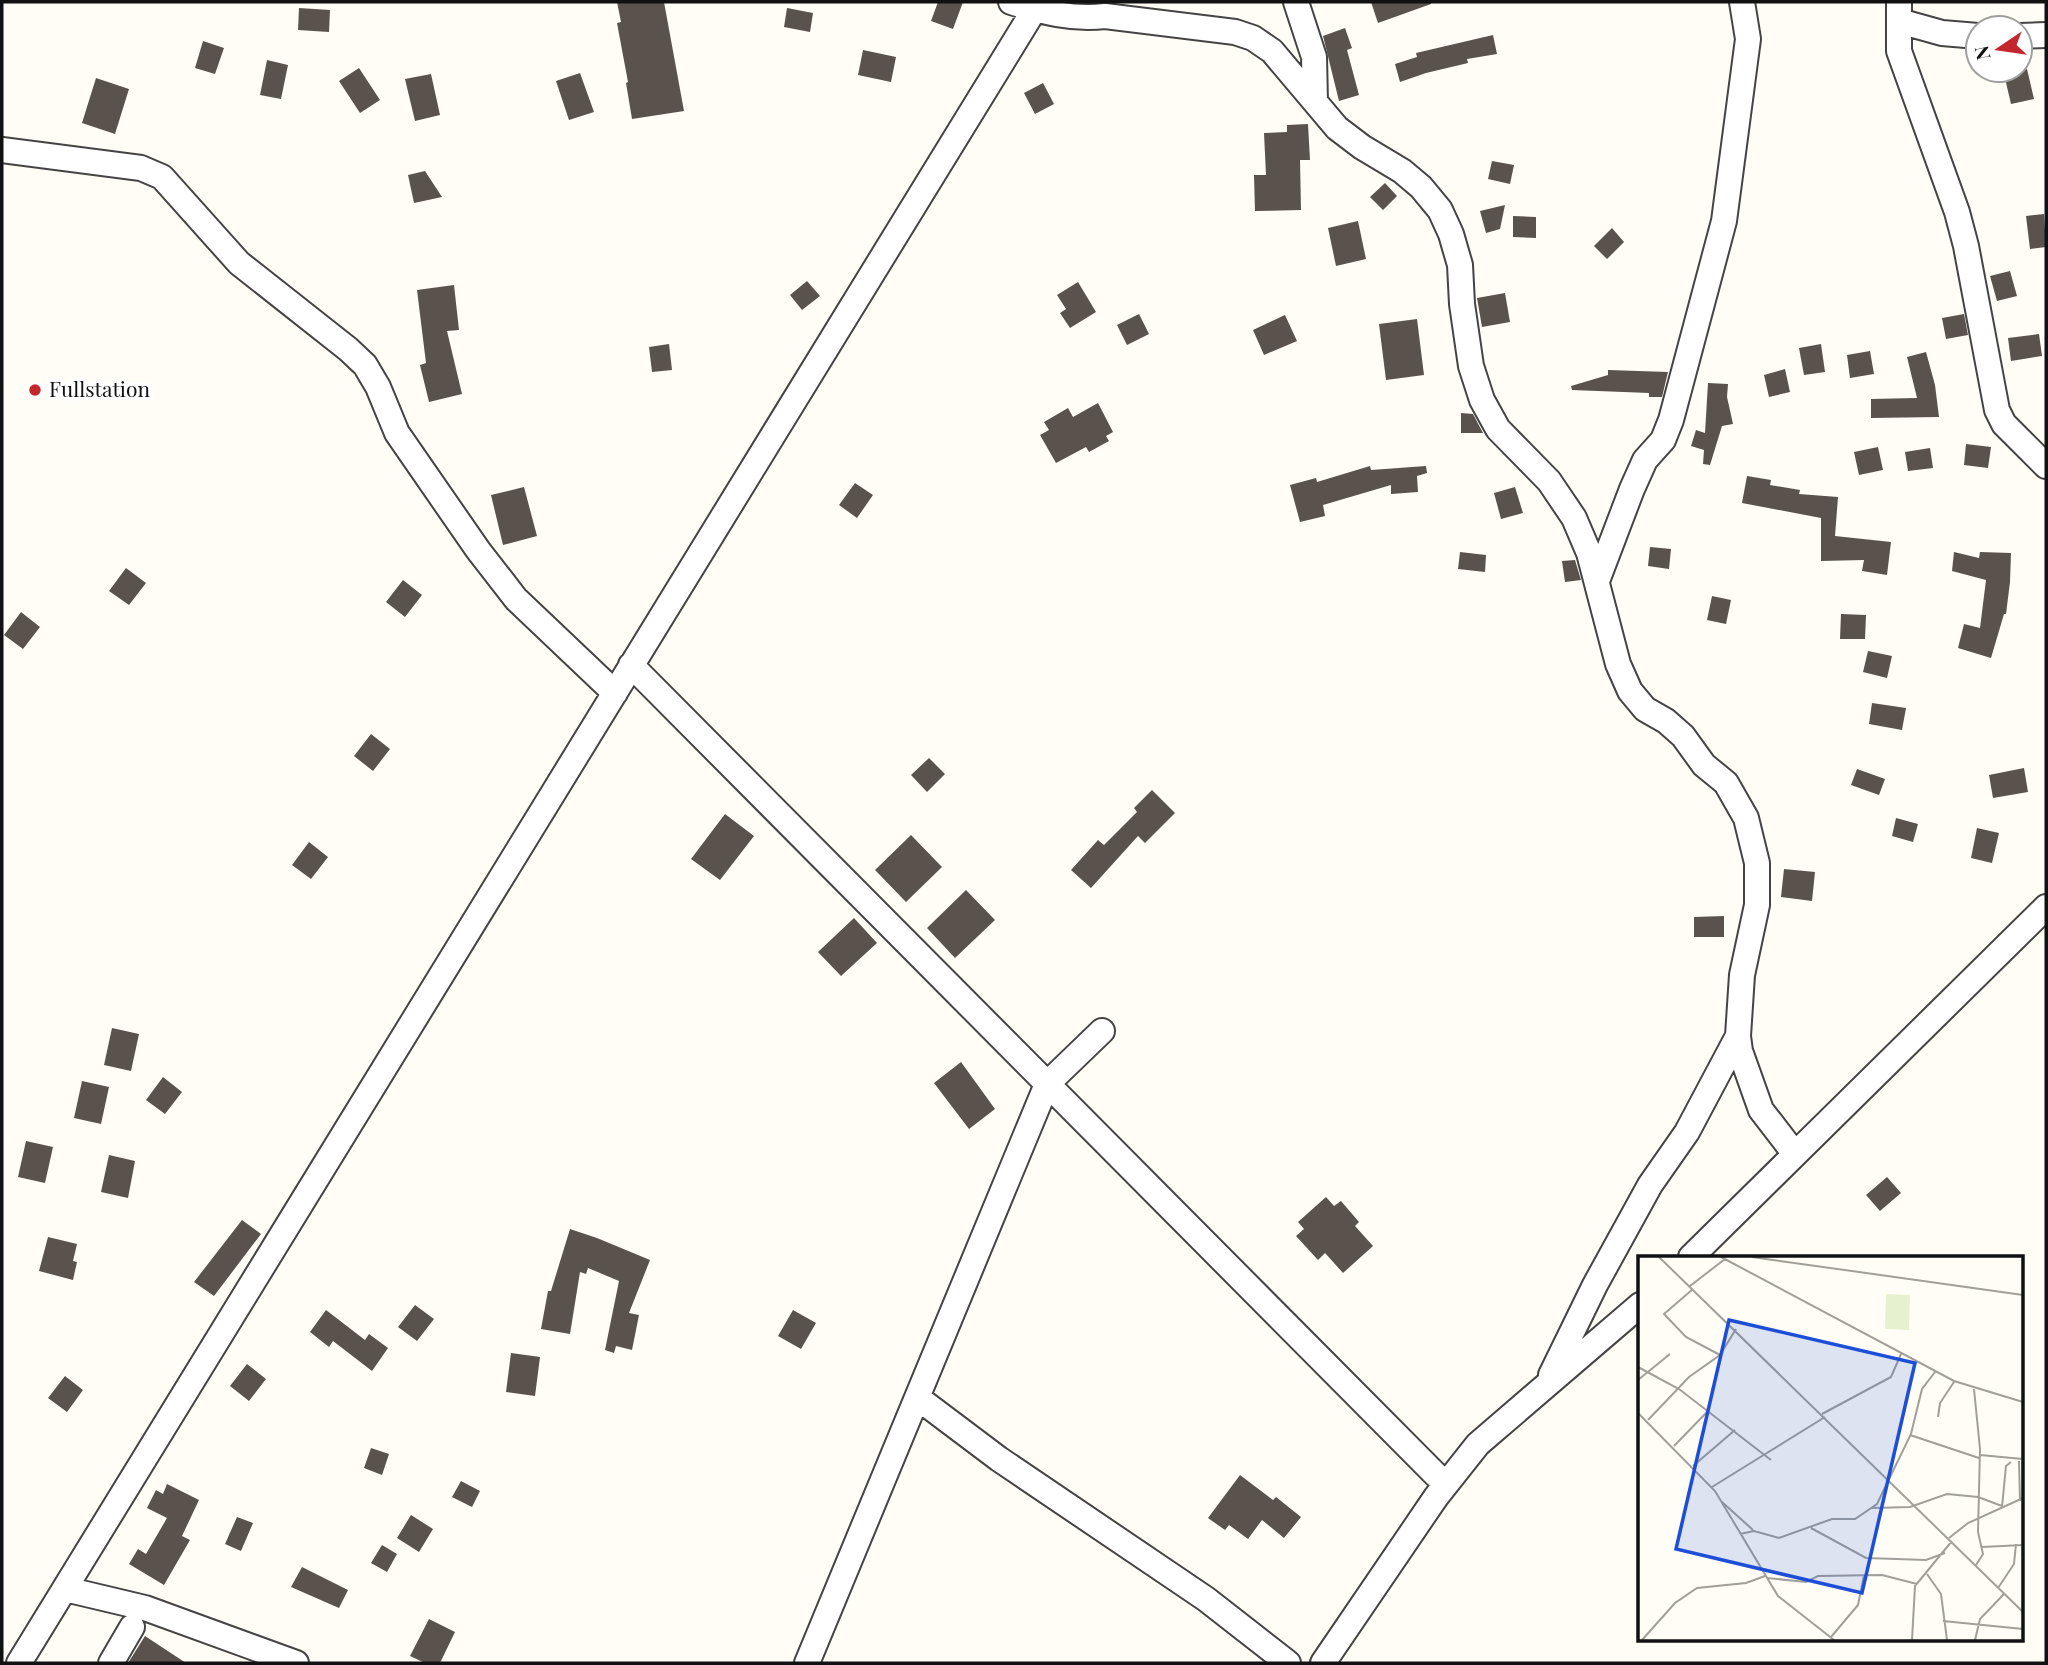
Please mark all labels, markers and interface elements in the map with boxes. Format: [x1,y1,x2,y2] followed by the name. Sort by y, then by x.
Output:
[1964,14,2034,84] north arrow
[1967,43,1996,63] text: N
[49,374,151,402] place label: Fullstation
[27,382,43,398] marker: Fullstation
[1638,1256,2024,1640] inset map

